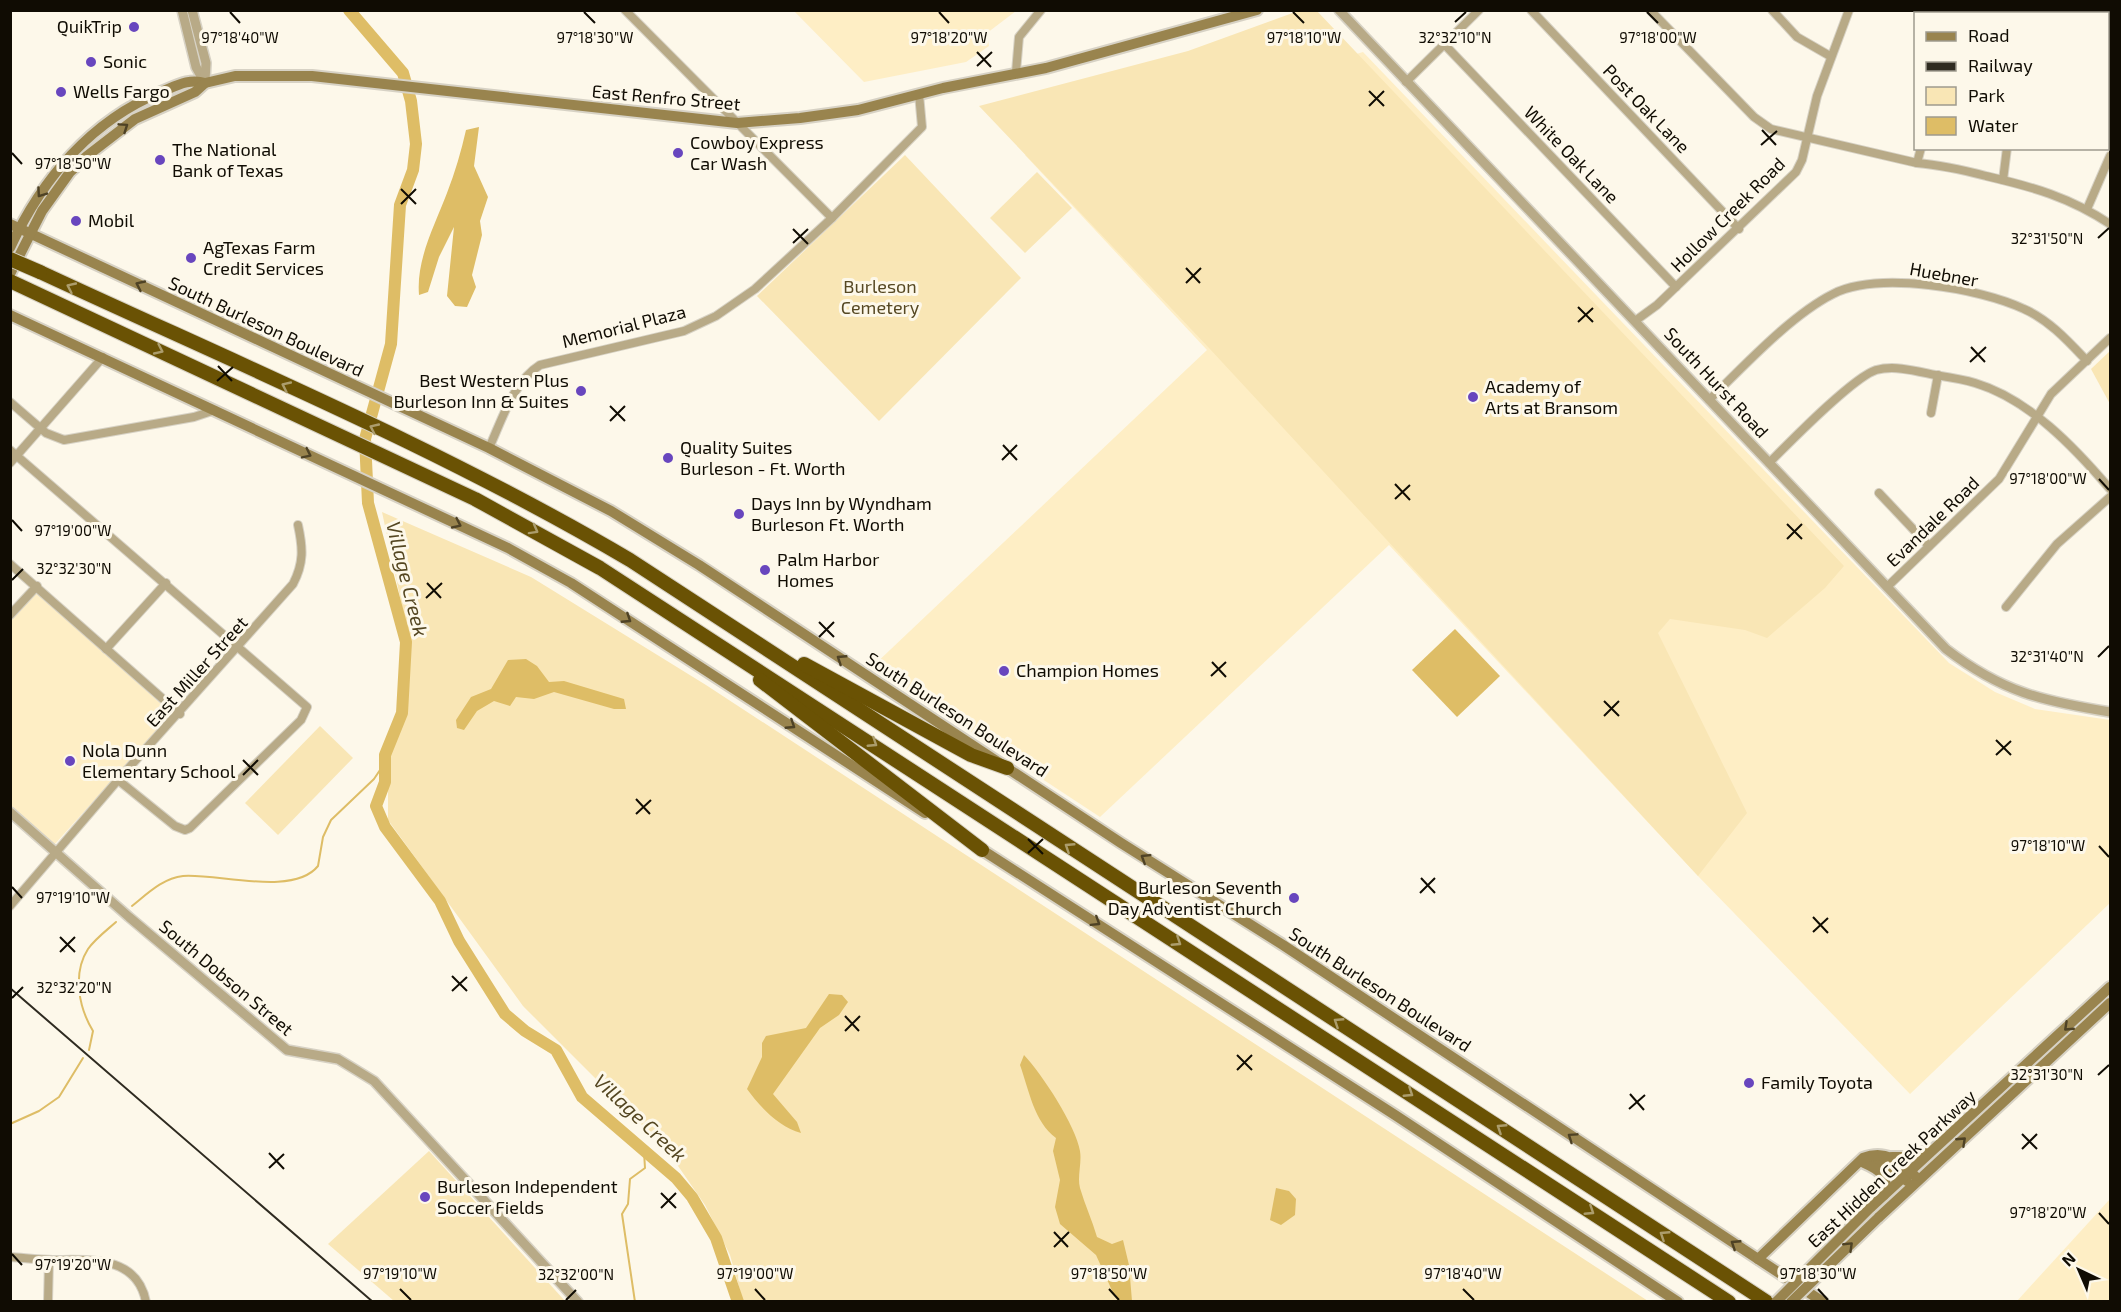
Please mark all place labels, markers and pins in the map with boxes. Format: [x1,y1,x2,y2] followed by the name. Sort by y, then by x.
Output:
[57,15,122,37] place label: QuikTrip
[127,20,141,34] marker: QuikTrip
[103,50,147,72] place label: Sonic
[84,55,98,69] marker: Sonic
[73,80,170,102] place label: Wells Fargo
[54,85,68,99] marker: Wells Fargo
[690,131,824,174] place label: Cowboy Express Car Wash
[172,138,283,181] place label: The National Bank of Texas
[671,146,685,160] marker: Cowboy Express Car Wash
[153,153,167,167] marker: The National Bank of Texas
[88,209,135,231] place label: Mobil
[69,214,83,228] marker: Mobil
[203,236,324,279] place label: AgTexas Farm Credit Services
[184,251,198,265] marker: AgTexas Farm Credit Services
[393,369,569,412] place label: Best Western Plus Burleson Inn & Suites
[1485,375,1618,418] place label: Academy of Arts at Bransom
[574,384,588,398] marker: Best Western Plus Burleson Inn & Suites
[1466,390,1480,404] marker: Academy of Arts at Bransom
[680,436,846,479] place label: Quality Suites Burleson - Ft. Worth
[661,451,675,465] marker: Quality Suites Burleson - Ft. Worth
[751,492,932,535] place label: Days Inn by Wyndham Burleson Ft. Worth
[732,507,746,521] marker: Days Inn by Wyndham Burleson Ft. Worth
[777,548,879,591] place label: Palm Harbor Homes
[758,563,772,577] marker: Palm Harbor Homes
[1016,659,1159,681] place label: Champion Homes
[997,664,1011,678] marker: Champion Homes
[82,739,236,782] place label: Nola Dunn Elementary School
[63,754,77,768] marker: Nola Dunn Elementary School
[1108,876,1282,919] place label: Burleson Seventh Day Adventist Church
[1287,891,1301,905] marker: Burleson Seventh Day Adventist Church
[1761,1071,1873,1093] place label: Family Toyota
[1742,1076,1756,1090] marker: Family Toyota
[437,1175,618,1218] place label: Burleson Independent Soccer Fields
[418,1190,432,1204] marker: Burleson Independent Soccer Fields

